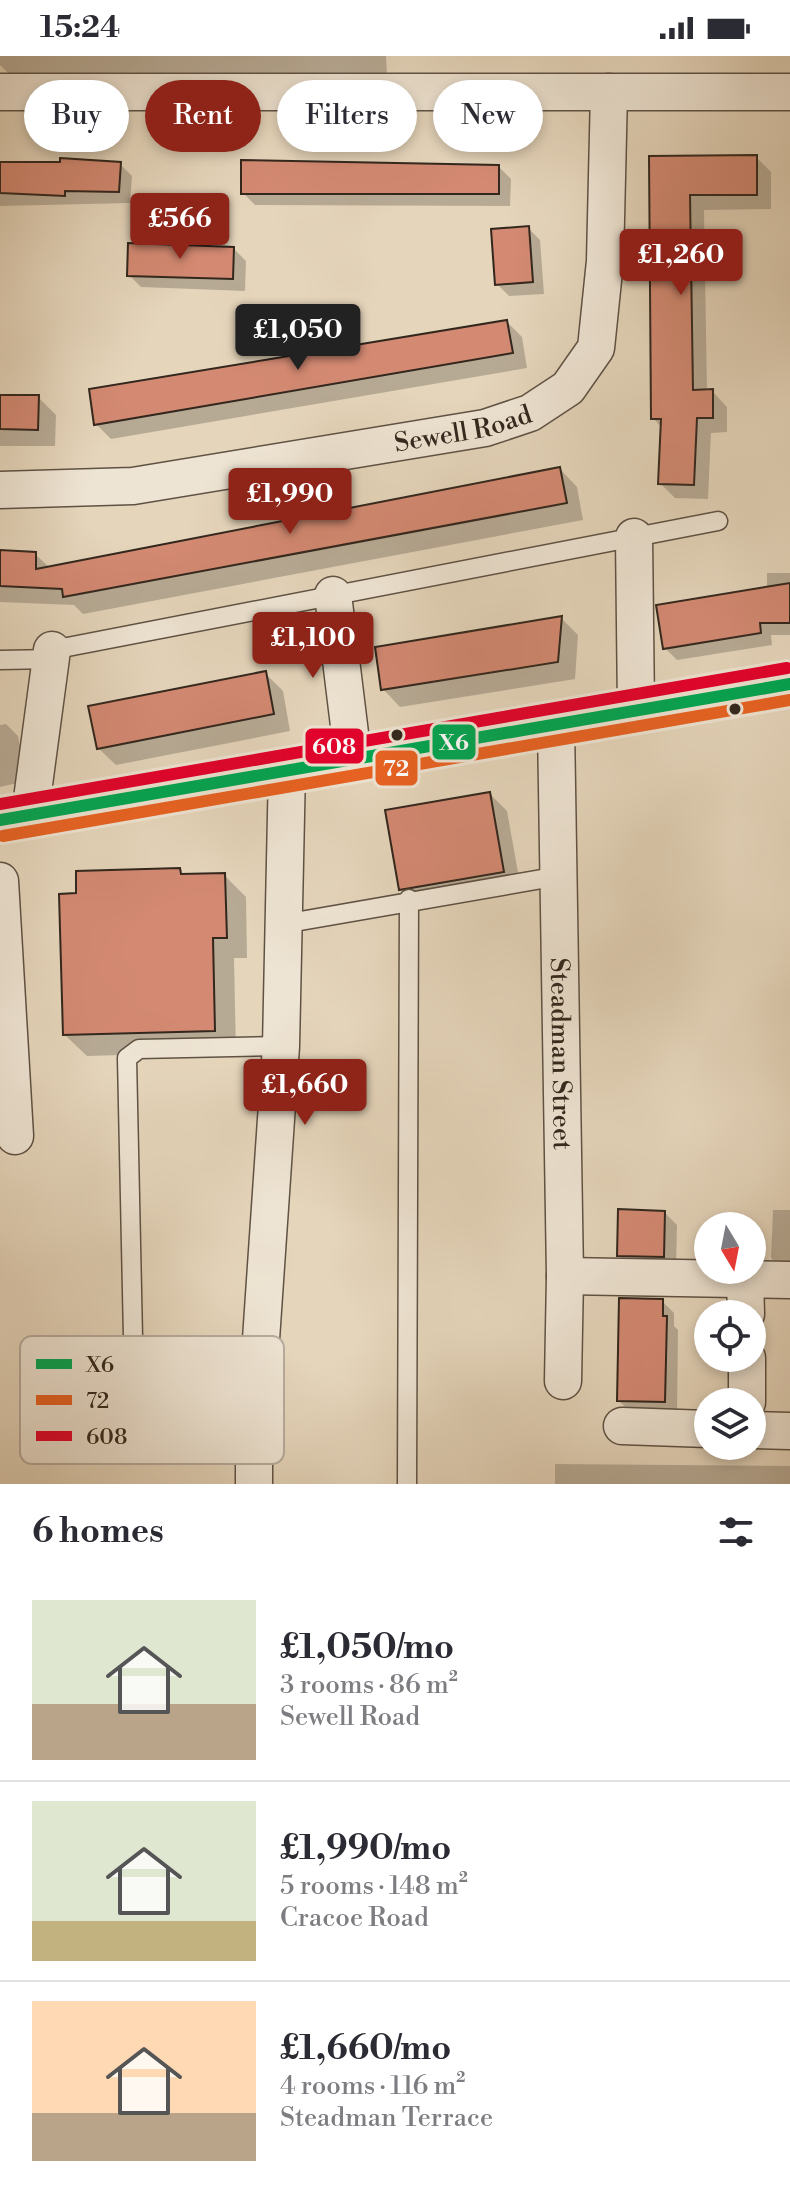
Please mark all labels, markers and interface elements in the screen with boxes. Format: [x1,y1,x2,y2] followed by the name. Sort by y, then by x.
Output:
[40,9,120,47] text: 15:24
[24,80,129,152] chip: Buy
[145,80,261,152] chip: Rent
[277,80,417,152] chip: Filters
[433,80,543,152] chip: New
[133,193,227,261] pin: £566
[148,203,212,235] text: £566
[616,229,746,297] pin: £1,260
[638,239,724,271] text: £1,260
[233,304,363,372] pin: £1,050
[253,314,343,346] text: £1,050
[392,398,536,460] street label: Sewell Road
[225,468,355,536] pin: £1,990
[247,478,334,510] text: £1,990
[248,612,378,680] pin: £1,100
[270,622,356,654] text: £1,100
[727,701,743,717] unlabelled marker
[431,723,477,761] line badge: X6
[304,727,365,765] line badge: 608
[389,727,405,743] unlabelled marker
[438,730,469,757] text: X6
[312,734,356,761] text: 608
[374,749,419,787] line badge: 72
[383,756,409,783] text: 72
[543,957,578,1150] street label: Steadman Street
[240,1059,370,1127] pin: £1,660
[262,1069,349,1101] text: £1,660
[694,1212,766,1284] north arrow
[694,1212,766,1460] map controls
[694,1300,766,1372] button: locate
[20,1336,284,1464] legend
[85,1352,114,1379] text: X6
[86,1388,109,1415] text: 72
[694,1388,766,1460] button: layers
[86,1424,127,1451] text: 608
[714,1510,758,1554] icon: filters
[32,1511,164,1553] text: 6 homes
[280,1627,454,1669] text: £1,050/mo
[96,1632,192,1728] icon: home
[280,1669,458,1701] text: 3 rooms · 86 m²
[280,1701,420,1733] text: Sewell Road
[280,1828,451,1870] text: £1,990/mo
[96,1833,192,1929] icon: home
[280,1870,468,1902] text: 5 rooms · 148 m²
[280,1902,429,1934] text: Cracoe Road
[280,2028,451,2070] text: £1,660/mo
[96,2033,192,2129] icon: home
[280,2070,465,2102] text: 4 rooms · 116 m²
[280,2102,493,2134] text: Steadman Terrace

